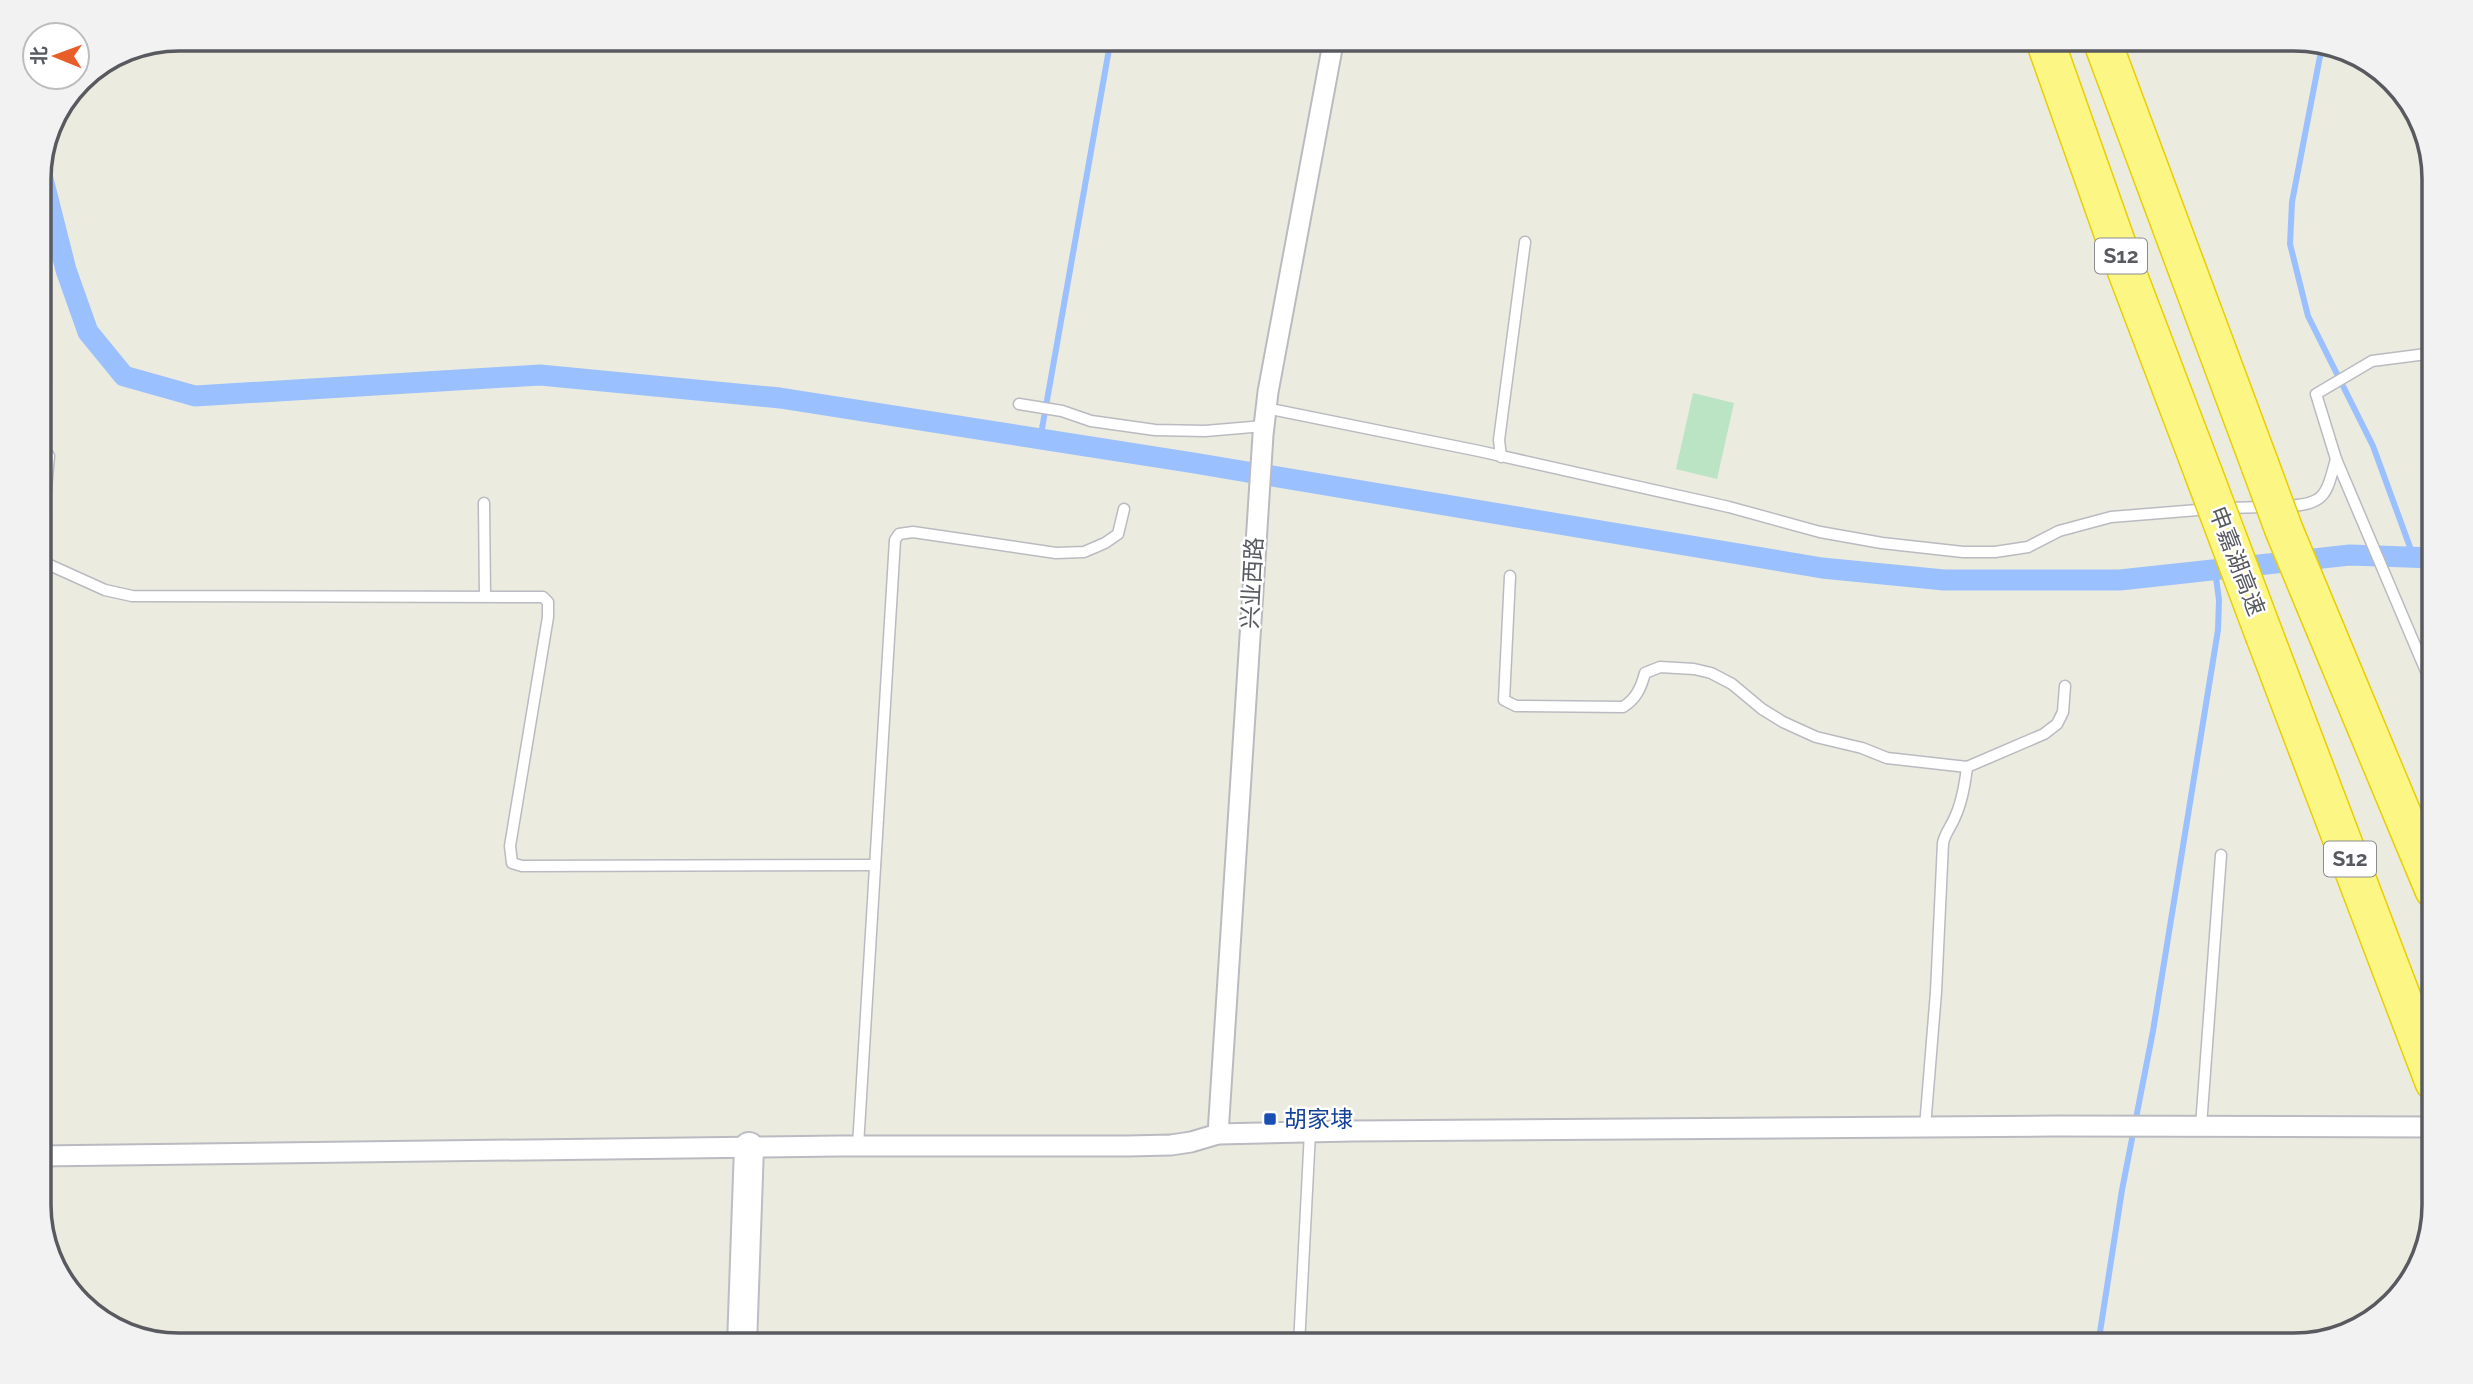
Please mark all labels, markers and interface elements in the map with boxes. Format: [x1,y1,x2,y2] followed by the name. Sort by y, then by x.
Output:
[21,21,91,91] north arrow
[28,46,50,65] text: 北
[2095,238,2147,274] road number: S12
[2204,502,2271,619] street label: 申嘉湖高速
[1236,536,1267,630] street label: 兴业西路
[2324,842,2376,876] road number: S12
[1284,1105,1353,1132] place label: 胡家埭
[1262,1111,1278,1127] marker: 胡家埭

